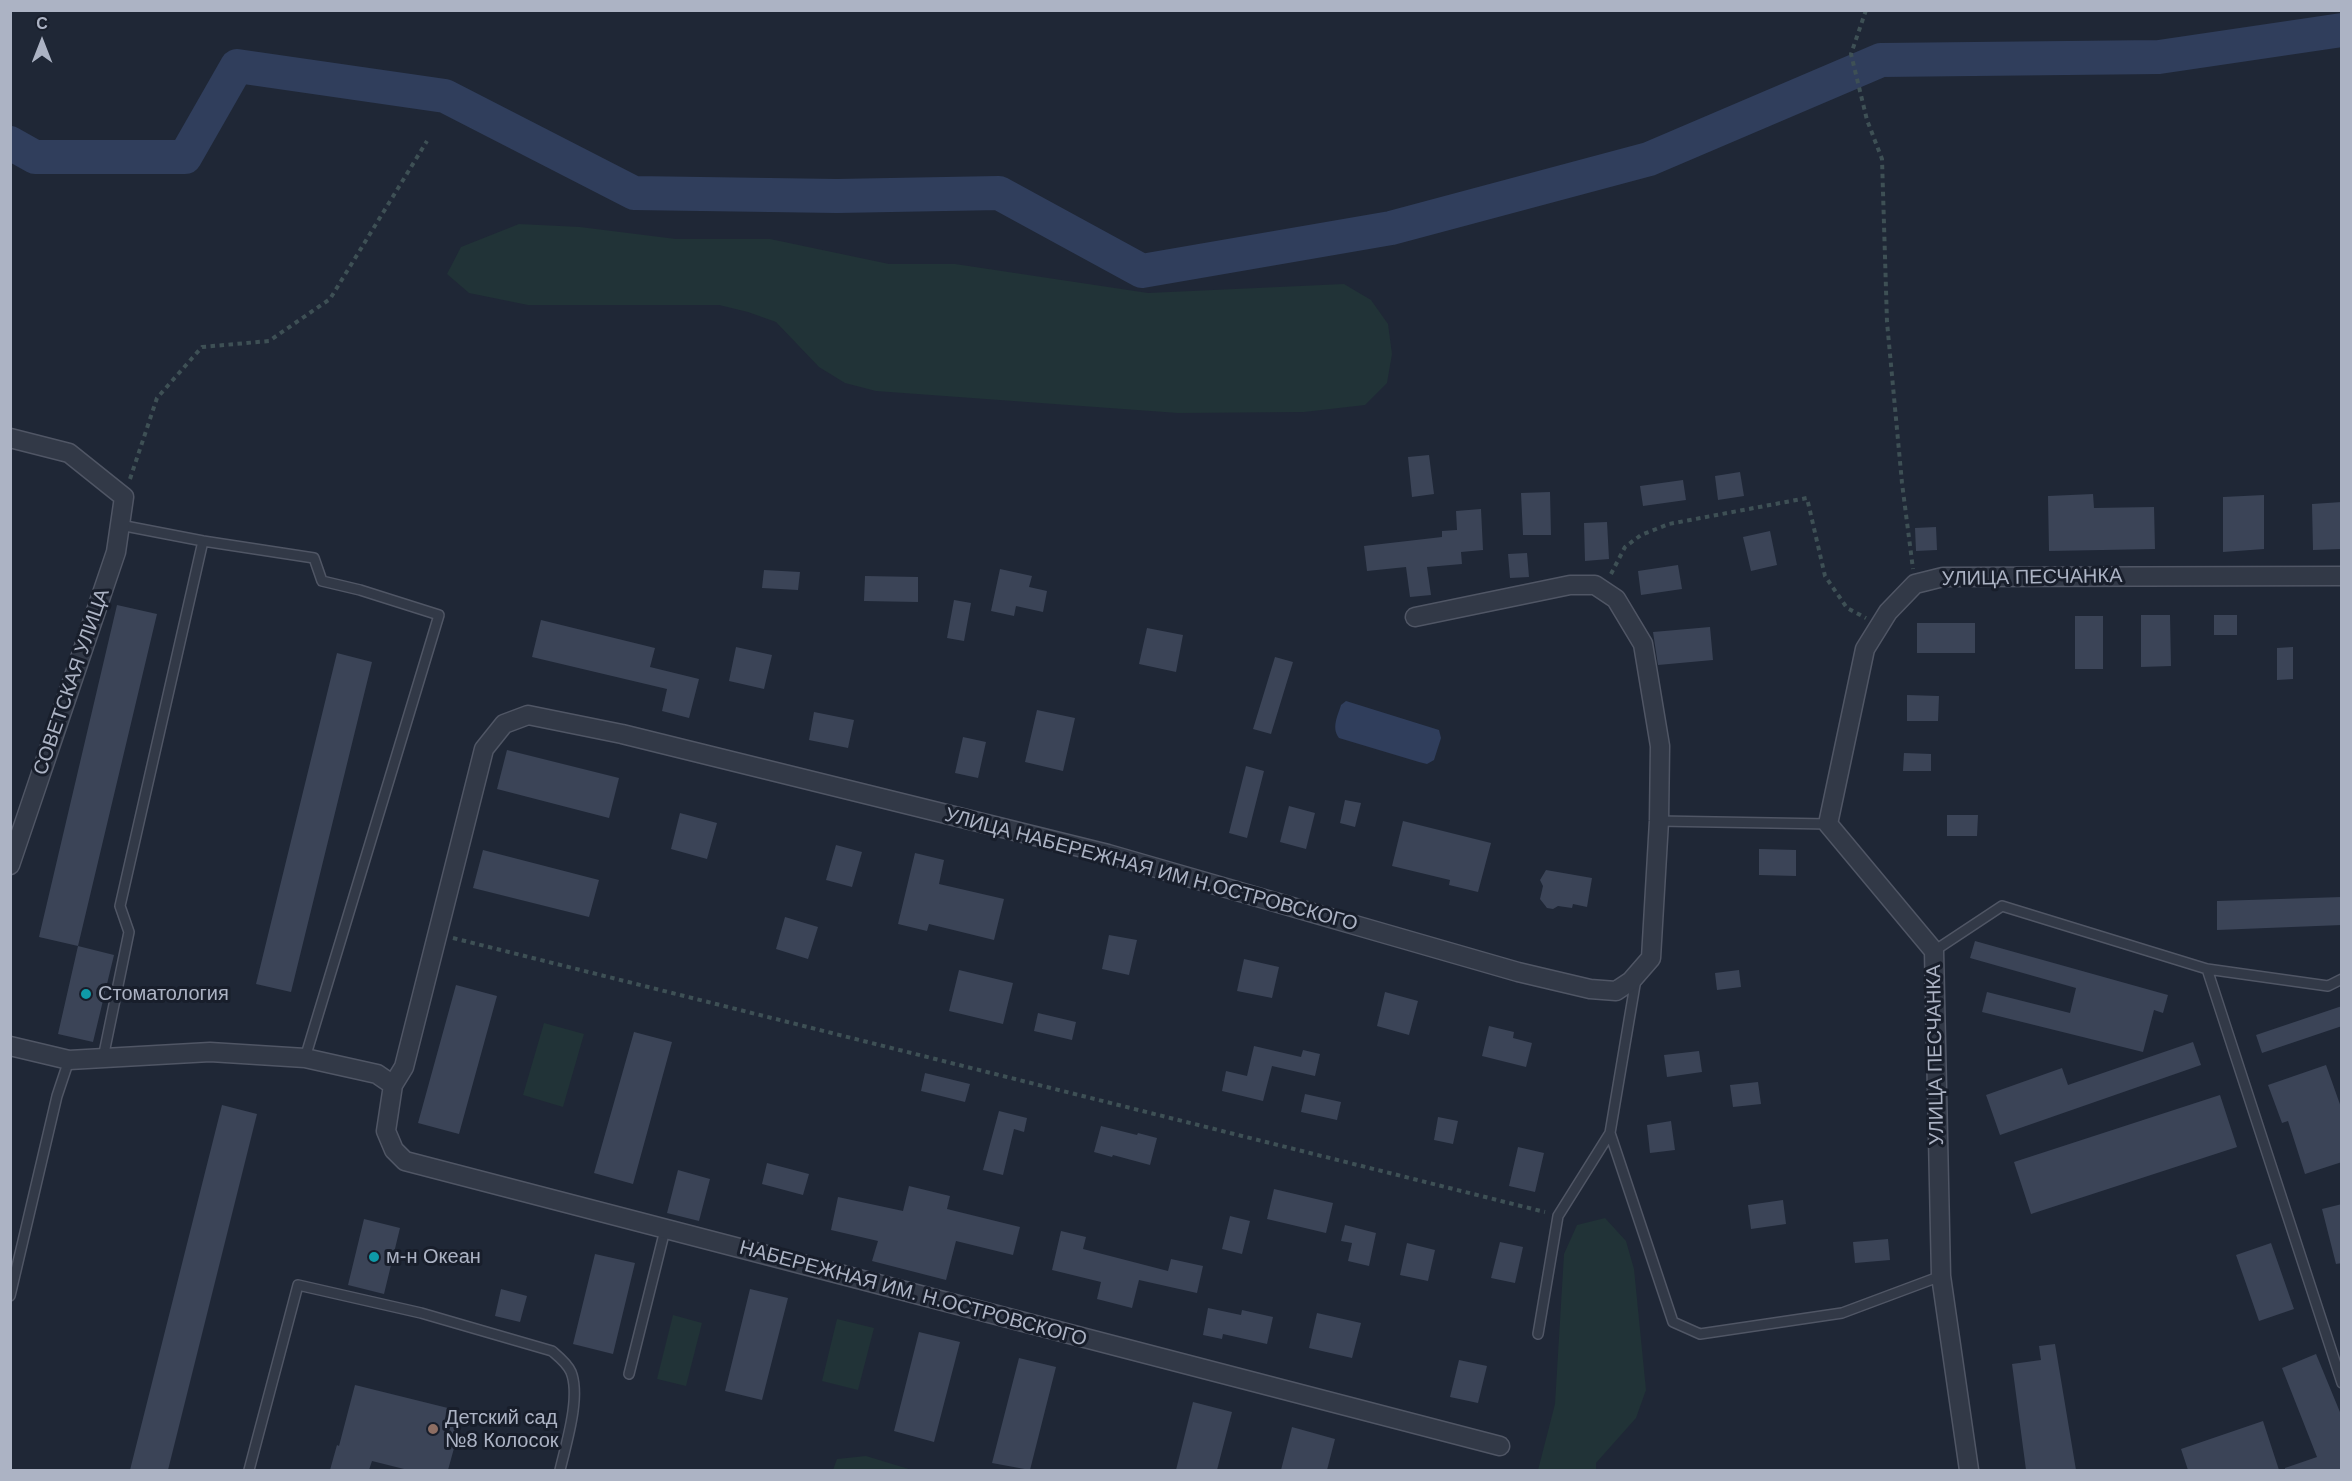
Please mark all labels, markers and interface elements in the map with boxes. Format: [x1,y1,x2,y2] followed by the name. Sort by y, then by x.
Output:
[12,12,72,72] north arrow
[36,15,48,32] text: С
[1941,564,2123,592] street label: УЛИЦА ПЕСЧАНКА
[29,586,115,778] street label: СОВЕТСКАЯ УЛИЦА
[942,803,1360,937] street label: УЛИЦА НАБЕРЕЖНАЯ ИМ Н.ОСТРОВСКОГО
[1922,964,1950,1146] street label: УЛИЦА ПЕСЧАНКА
[98,982,229,1006] place label: Стоматология
[79,987,93,1001] marker: Стоматология
[737,1236,1089,1352] street label: НАБЕРЕЖНАЯ ИМ. Н.ОСТРОВСКОГО
[386,1245,481,1269] place label: м-н Океан
[367,1250,381,1264] marker: м-н Океан
[445,1406,559,1453] place label: Детский сад №8 Колосок
[426,1422,440,1436] marker: Детский сад №8 Колосок

